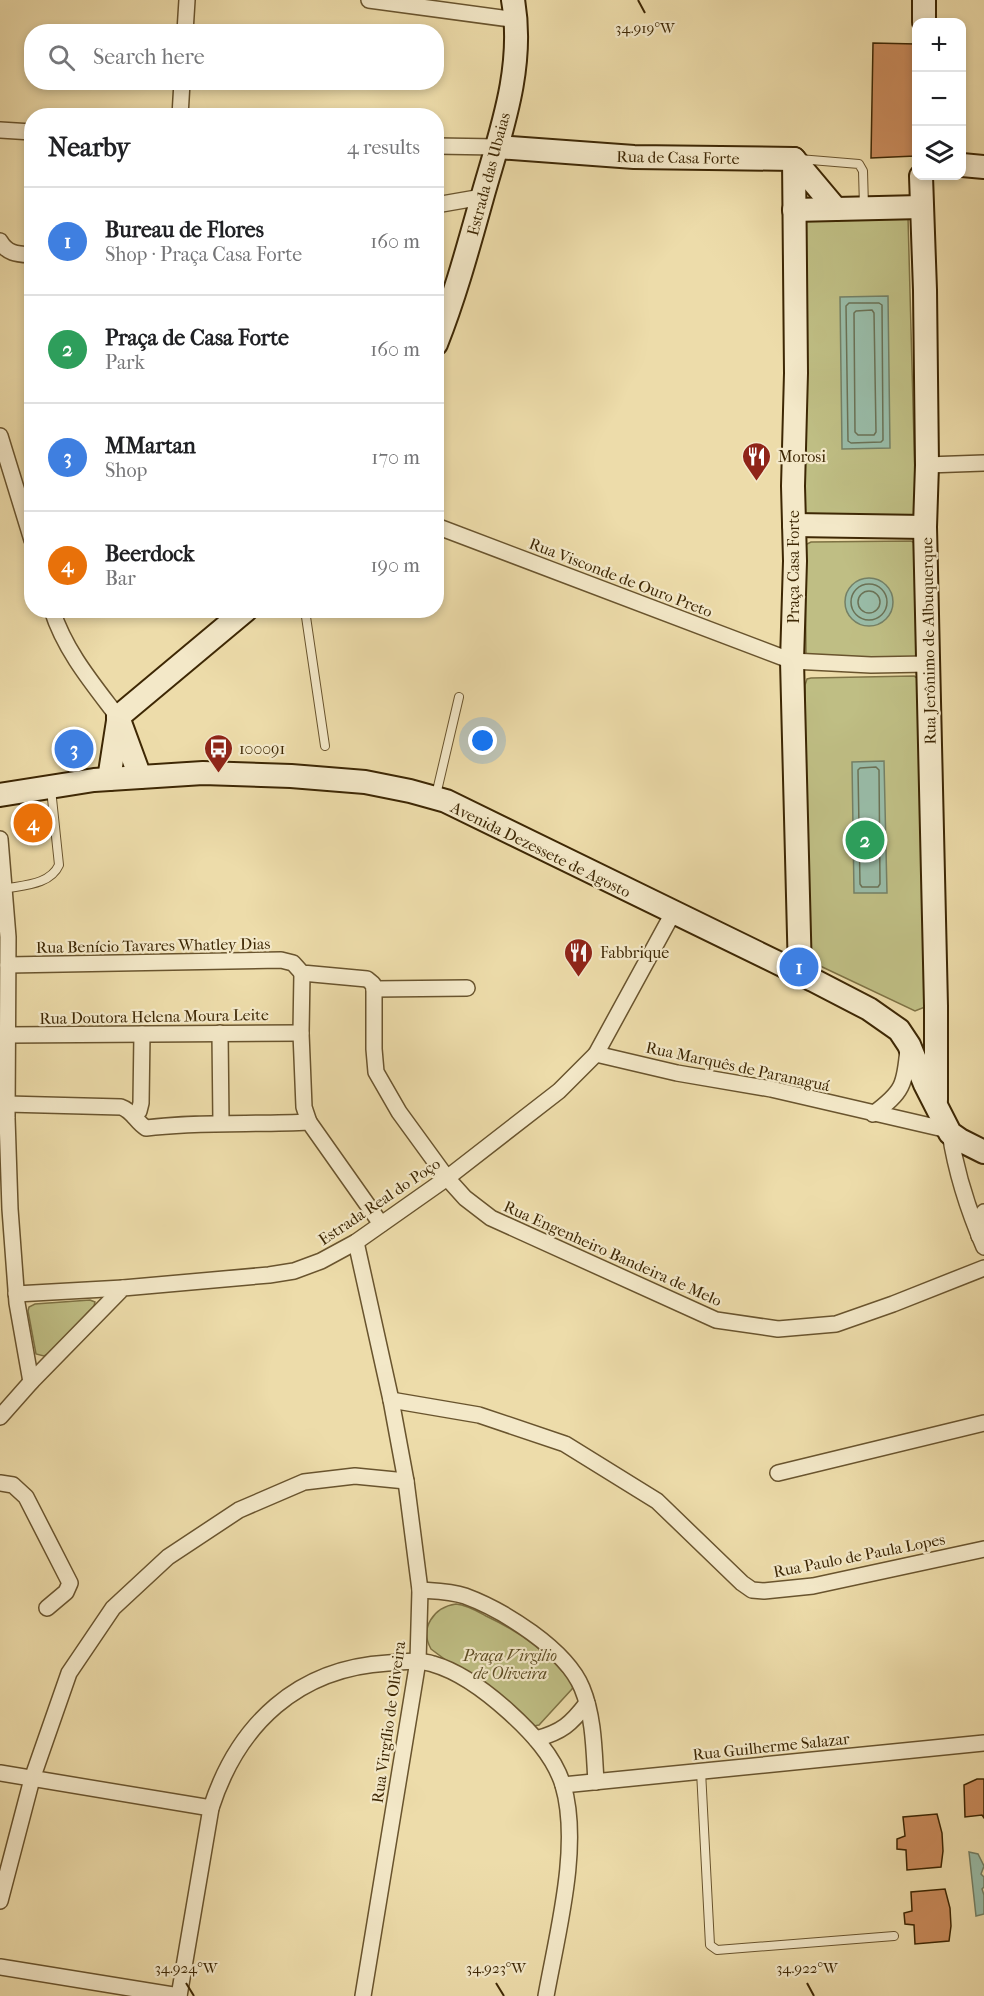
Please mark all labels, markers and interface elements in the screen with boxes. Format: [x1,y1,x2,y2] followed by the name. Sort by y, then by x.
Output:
[912,18,966,180] map controls
[912,18,966,72] button: +
[615,19,676,37] text: 34.919°W
[24,24,444,90] search box
[45,41,78,74] icon: search
[93,44,205,70] text: Search here
[912,72,966,126] button: −
[463,110,514,238] street label: Estrada das Ubaias
[912,126,966,180] button: layers
[48,132,130,163] text: Nearby
[347,136,420,159] text: 4 results
[616,147,740,168] street label: Rua de Casa Forte
[105,217,264,243] text: Bureau de Flores
[64,230,71,253] text: 1
[370,230,420,253] text: 160 m
[105,243,302,266] text: Shop · Praça Casa Forte
[105,325,289,351] text: Praça de Casa Forte
[62,338,73,361] text: 2
[370,338,420,361] text: 160 m
[105,351,145,374] text: Park
[105,433,196,459] text: MMartan
[741,440,773,482] restaurant icon: Morosi
[63,446,72,469] text: 3
[371,446,420,469] text: 170 m
[778,447,826,466] place label: Morosi
[105,459,147,482] text: Shop
[784,510,803,624] street label: Praça Casa Forte
[527,534,715,621] street label: Rua Visconde de Ouro Preto
[917,537,940,745] street label: Rua Jerônimo de Albuquerque
[105,541,194,567] text: Beerdock
[62,554,73,577] text: 4
[370,554,420,577] text: 190 m
[105,567,136,590] text: Bar
[54,726,94,771] pin: 3
[468,726,497,755] your location
[202,732,234,774] bus stop icon: 100091
[239,739,285,758] place label: 100091
[447,797,634,901] street label: Avenida Dezessete de Agosto
[14,800,52,846] pin: 4
[846,818,884,862] pin: 2
[36,934,270,957] street label: Rua Benício Tavares Whatley Dias
[563,936,595,978] restaurant icon: Fabbrique
[600,943,669,962] place label: Fabbrique
[780,944,818,990] pin: 1
[39,1005,269,1028] street label: Rua Doutora Helena Moura Leite
[644,1038,832,1095] street label: Rua Marquês de Paranaguá
[315,1154,444,1249] street label: Estrada Real do Poço
[501,1197,725,1310] street label: Rua Engenheiro Bandeira de Melo
[772,1529,947,1581] street label: Rua Paulo de Paula Lopes
[368,1639,409,1804] street label: Rua Virgílio de Oliveira
[462,1646,557,1683] park label: Praça Virgilio de Oliveira
[692,1729,851,1764] street label: Rua Guilherme Salazar
[155,1959,219,1977] text: 34.924°W
[466,1959,527,1977] text: 34.923°W
[776,1959,839,1977] text: 34.922°W

